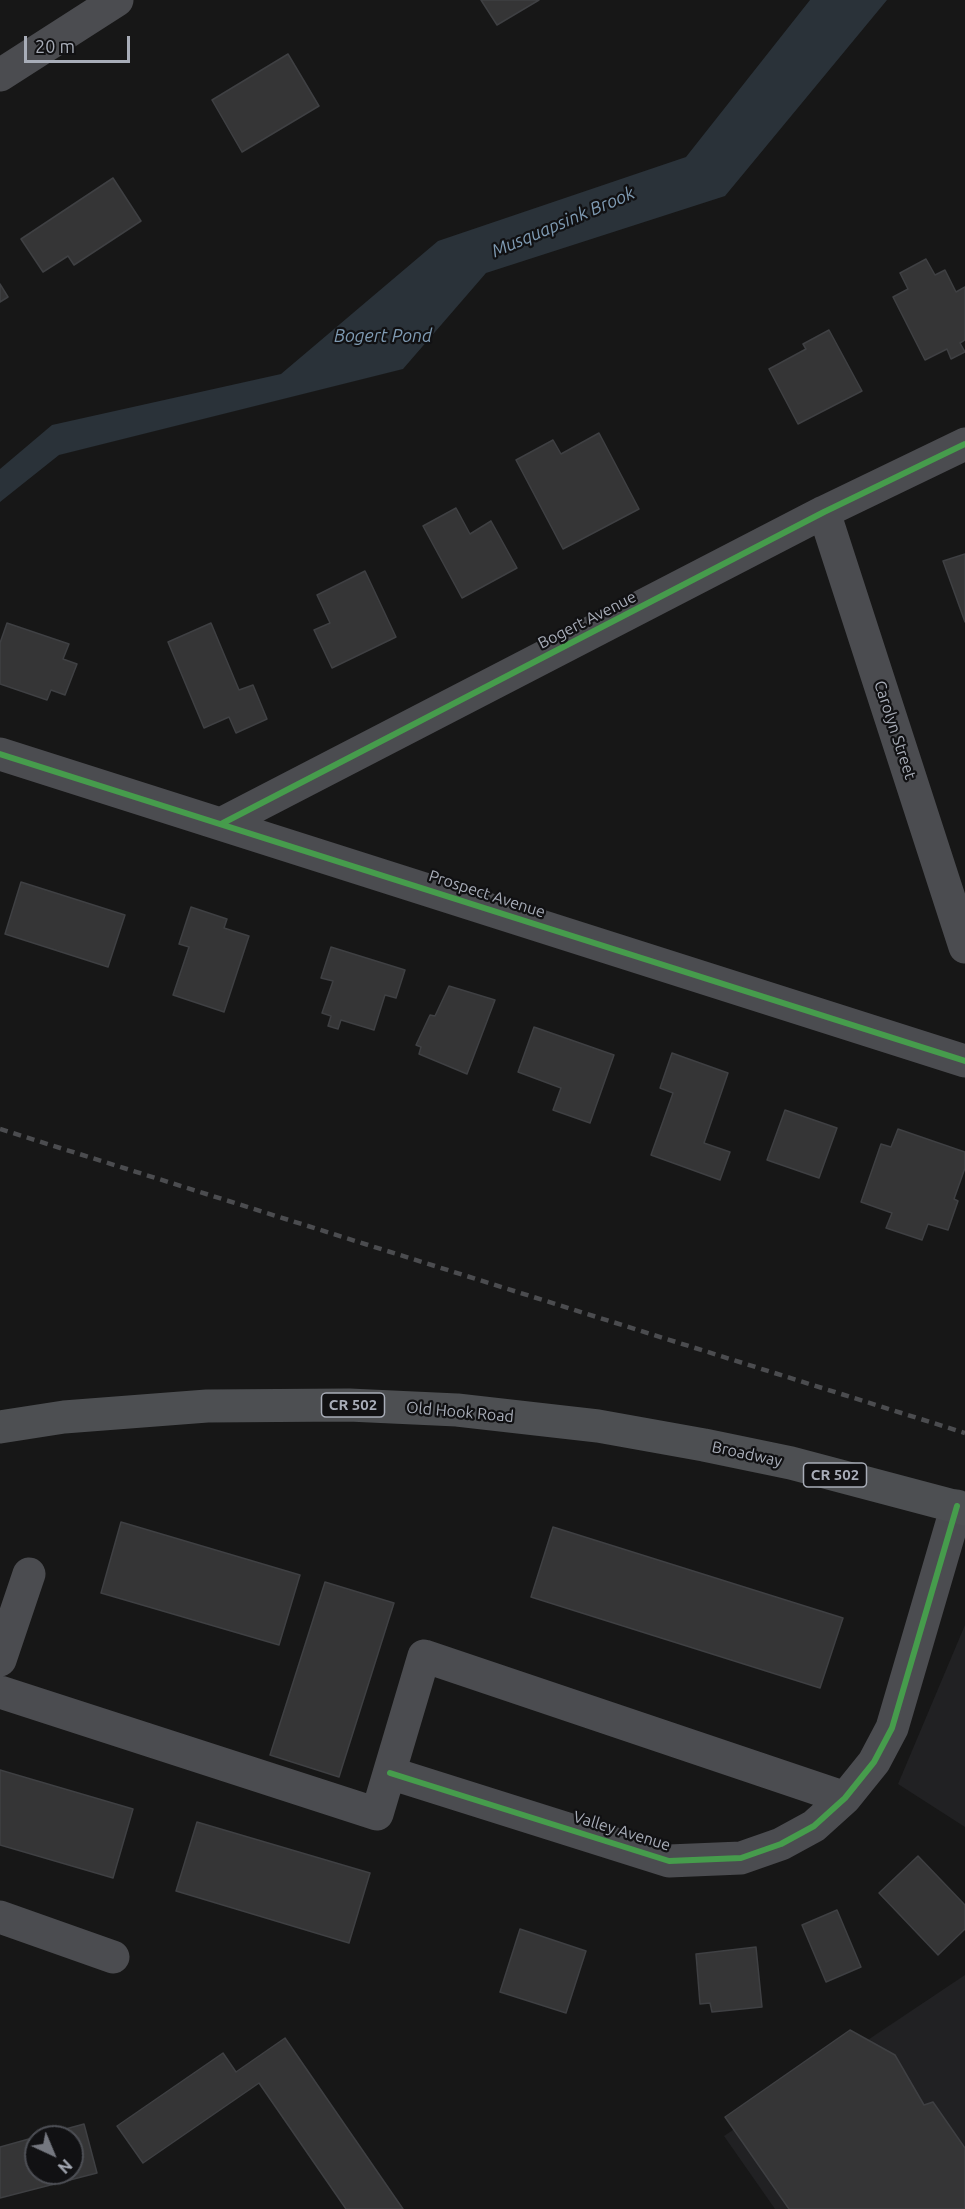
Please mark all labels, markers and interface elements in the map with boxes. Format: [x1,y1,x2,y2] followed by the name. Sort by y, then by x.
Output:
[27,24,134,62] scale bar
[35,36,75,56] text: 20 m
[488,182,638,262] water label: Musquapsink Brook
[334,325,432,347] water label: Bogert Pond
[535,587,639,653] street label: Bogert Avenue
[870,678,920,782] street label: Carolyn Street
[426,866,548,922] street label: Prospect Avenue
[322,1393,385,1417] road number: CR 502
[405,1398,515,1426] street label: Old Hook Road
[710,1437,784,1471] street label: Broadway
[804,1463,866,1487] road number: CR 502
[571,1807,673,1855] street label: Valley Avenue
[24,2125,84,2185] north arrow
[55,2156,76,2177] text: N

